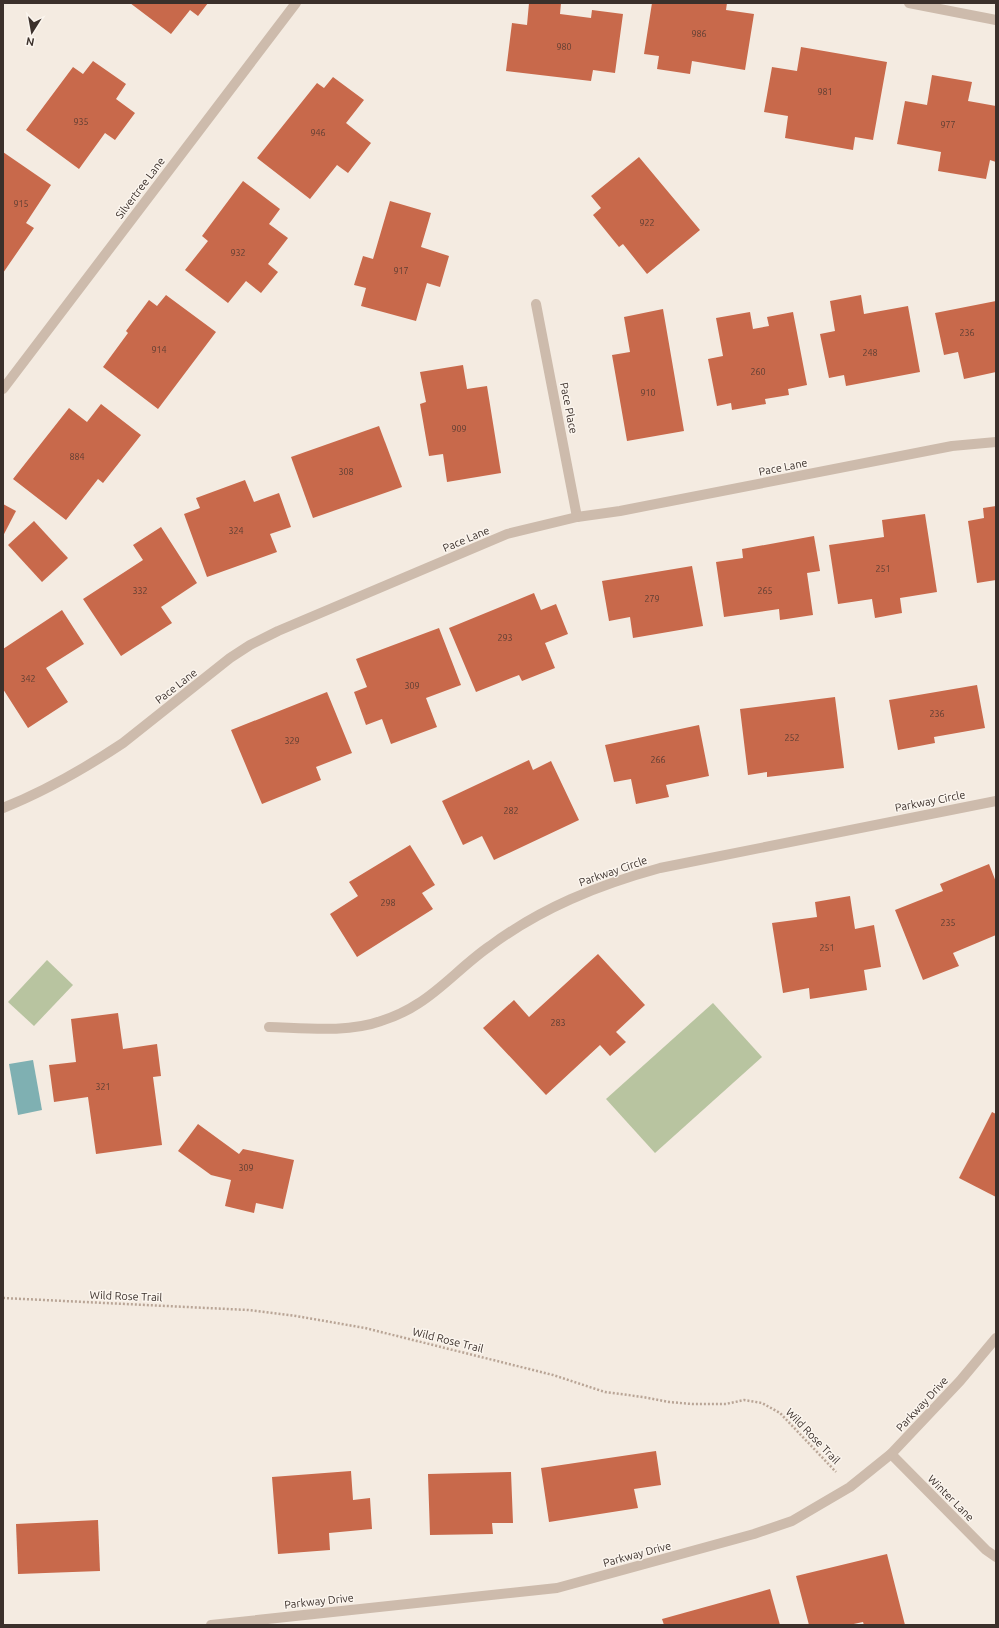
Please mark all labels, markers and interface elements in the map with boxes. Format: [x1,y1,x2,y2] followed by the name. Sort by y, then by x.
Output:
[12,12,52,52] north arrow
[691,29,707,39] house number: 986
[25,35,35,48] text: N
[556,42,572,52] house number: 980
[817,87,833,97] house number: 981
[73,117,89,127] house number: 935
[940,120,956,130] house number: 977
[310,128,326,138] house number: 946
[113,155,167,221] street label: Silvertree Lane
[13,199,29,209] house number: 915
[639,218,655,228] house number: 922
[230,248,246,258] house number: 932
[393,266,409,276] house number: 917
[959,328,975,338] house number: 236
[151,345,167,355] house number: 914
[862,348,878,358] house number: 248
[750,367,766,377] house number: 260
[558,381,580,435] street label: Pace Place
[640,388,656,398] house number: 910
[451,424,467,434] house number: 909
[69,452,85,462] house number: 884
[758,456,808,478] street label: Pace Lane
[338,467,354,477] house number: 308
[441,524,491,554] street label: Pace Lane
[228,526,244,536] house number: 324
[875,564,891,574] house number: 251
[132,586,148,596] house number: 332
[757,586,773,596] house number: 265
[644,594,660,604] house number: 279
[497,633,513,643] house number: 293
[153,666,199,706] street label: Pace Lane
[20,674,36,684] house number: 342
[404,681,420,691] house number: 309
[929,709,945,719] house number: 236
[784,733,800,743] house number: 252
[284,736,300,746] house number: 329
[650,755,666,765] house number: 266
[894,788,966,814] street label: Parkway Circle
[503,806,519,816] house number: 282
[577,854,649,888] street label: Parkway Circle
[380,898,396,908] house number: 298
[940,918,956,928] house number: 235
[819,943,835,953] house number: 251
[550,1018,566,1028] house number: 283
[95,1082,111,1092] house number: 321
[238,1163,254,1173] house number: 309
[89,1289,163,1303] street label: Wild Rose Trail
[411,1325,485,1355] street label: Wild Rose Trail
[894,1374,950,1434] street label: Parkway Drive
[783,1406,843,1466] street label: Wild Rose Trail
[926,1473,976,1523] street label: Winter Lane
[602,1539,672,1569] street label: Parkway Drive
[284,1591,354,1611] street label: Parkway Drive

